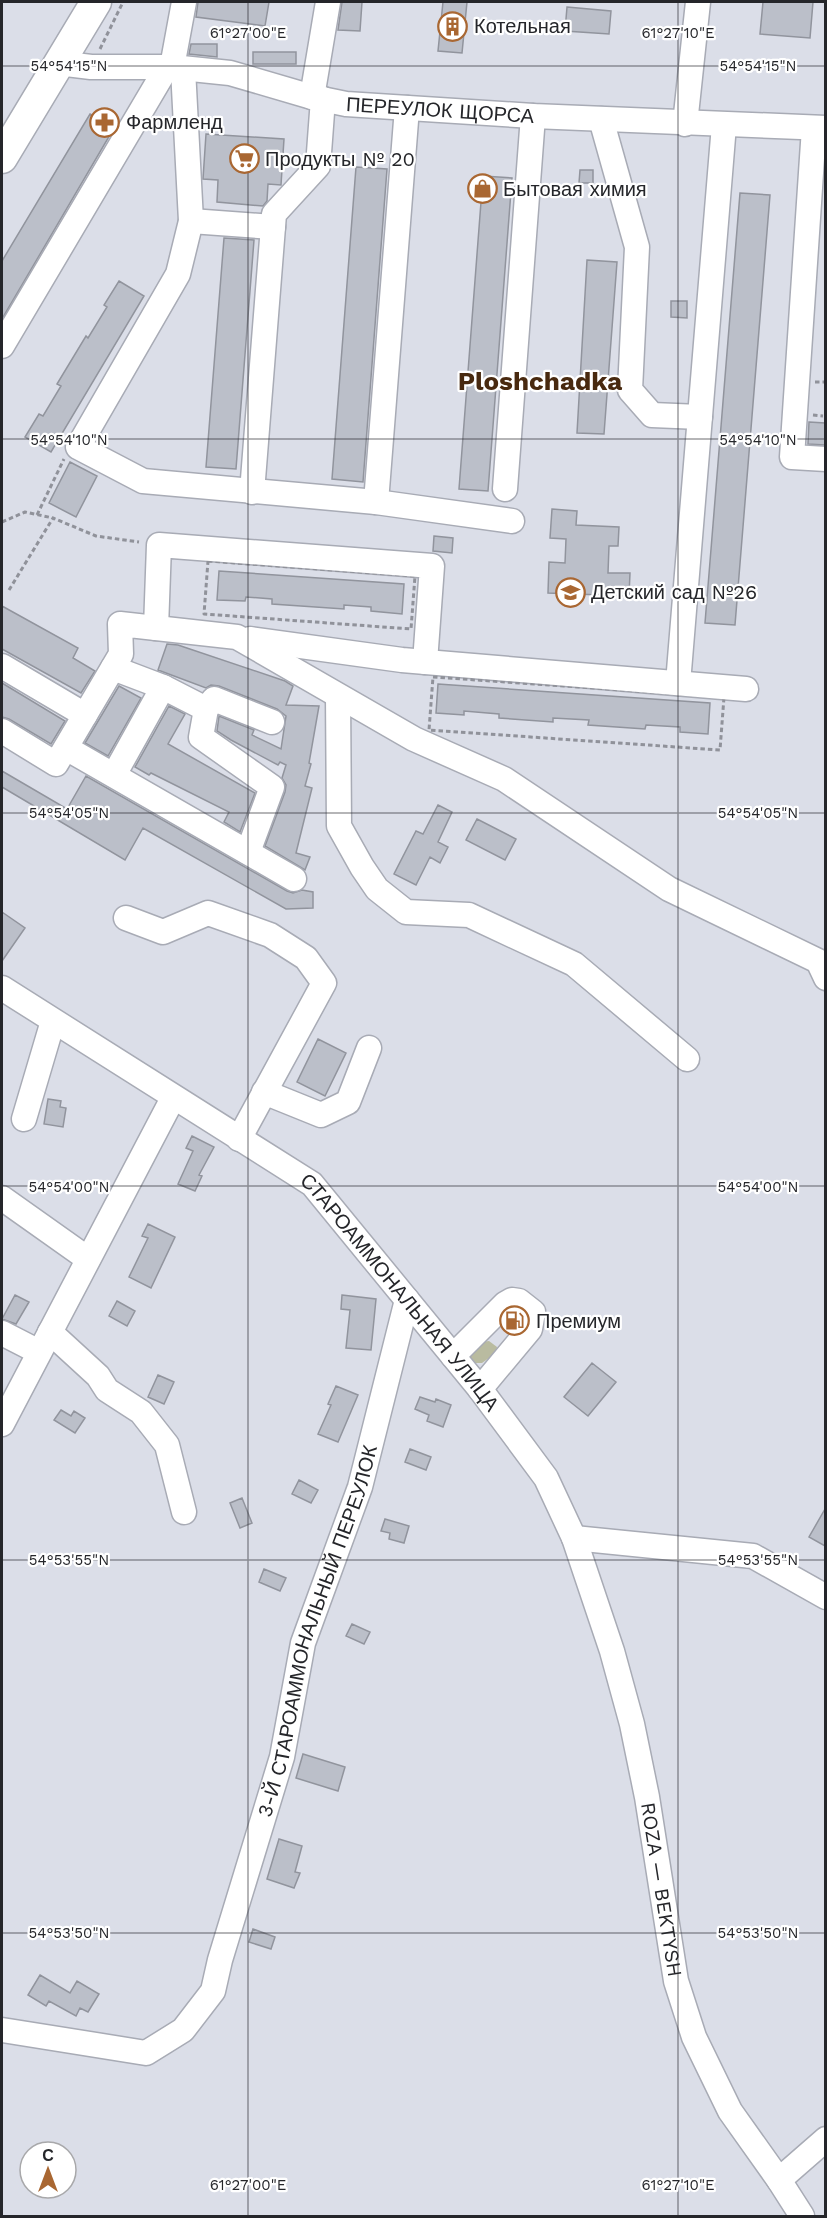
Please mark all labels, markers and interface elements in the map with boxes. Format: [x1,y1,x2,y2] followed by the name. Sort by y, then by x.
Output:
[437,10,469,42] building icon: Котельная
[474,14,571,38] place label: Котельная
[210,24,286,42] text: 61°27'00"E
[641,24,715,42] text: 61°27'10"E
[30,57,108,75] text: 54°54'15"N
[719,57,797,75] text: 54°54'15"N
[345,92,536,128] street label: ПЕРЕУЛОК ЩОРСА
[89,106,121,138] pharmacy icon: Фармленд
[126,110,223,134] place label: Фармленд
[228,143,260,175] supermarket icon: Продукты № 20
[265,147,415,171] place label: Продукты № 20
[466,173,498,205] shop icon: Бытовая химия
[503,177,647,201] place label: Бытовая химия
[458,366,622,396] district label: Ploshchadka
[30,431,108,449] text: 54°54'10"N
[719,431,797,449] text: 54°54'10"N
[554,576,586,608] school or university icon: Детский сад №26
[591,580,757,604] place label: Детский сад №26
[29,804,109,822] text: 54°54'05"N
[718,804,798,822] text: 54°54'05"N
[296,1168,505,1416] street label: СТАРОАММОНАЛЬНАЯ УЛИЦА
[28,1178,110,1196] text: 54°54'00"N
[717,1178,799,1196] text: 54°54'00"N
[499,1305,531,1337] fuel station icon: Премиум
[536,1309,621,1333] place label: Премиум
[252,1442,382,1820] street label: 3-Й СТАРОАММОНАЛЬНЫЙ ПЕРЕУЛОК
[29,1551,109,1569] text: 54°53'55"N
[718,1551,798,1569] text: 54°53'55"N
[636,1801,687,1979] street label: ROZA — BEKTYSH
[29,1924,109,1942] text: 54°53'50"N
[718,1924,798,1942] text: 54°53'50"N
[18,2140,78,2200] north arrow
[42,2146,54,2165] text: С
[210,2176,286,2194] text: 61°27'00"E
[641,2176,715,2194] text: 61°27'10"E

